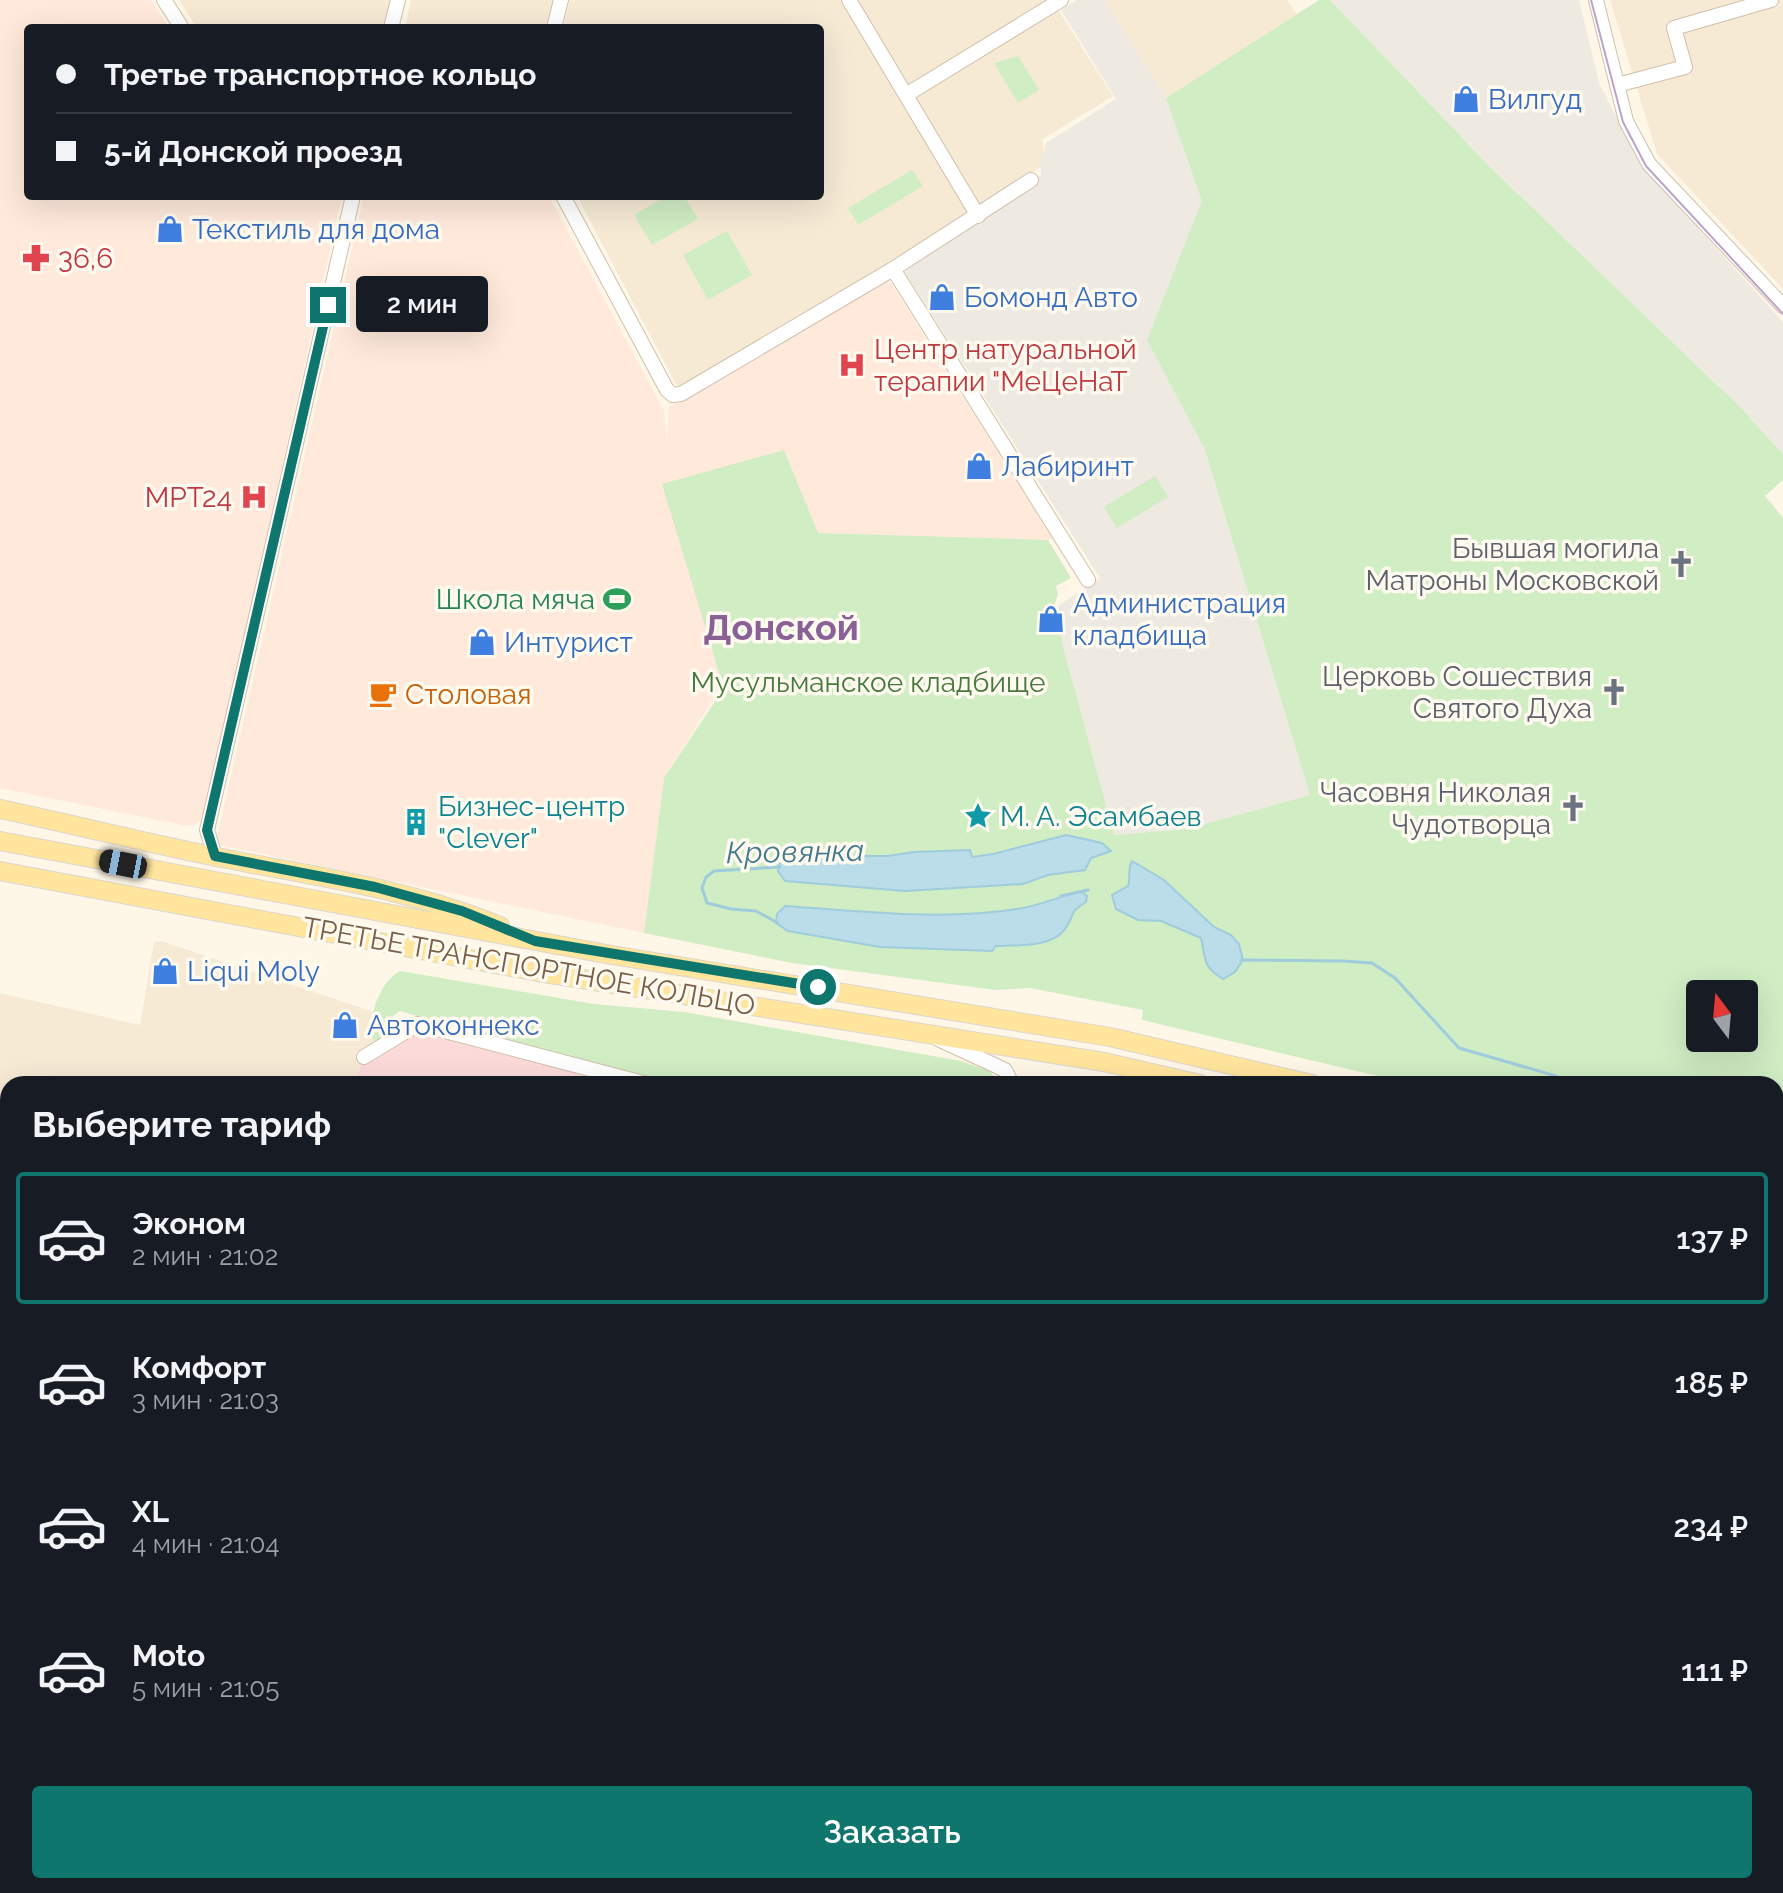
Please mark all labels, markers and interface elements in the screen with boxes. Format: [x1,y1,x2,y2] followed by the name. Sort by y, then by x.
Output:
[104,57,536,92] text: Третье транспортное кольцо
[1488,83,1582,116] place label: Вилгуд
[1451,84,1481,114] shop icon: Вилгуд
[104,134,402,169] text: 5-й Донской проезд
[192,213,440,246] place label: Текстиль для дома
[155,214,185,244] shop icon: Текстиль для дома
[58,242,113,275] place label: 36,6
[21,243,51,273] pharmacy icon: 36,6
[356,277,488,333] callout: 2 мин
[964,281,1138,314] place label: Бомонд Авто
[927,282,957,312] shop icon: Бомонд Авто
[310,287,346,323] route end
[387,289,457,319] text: 2 мин
[874,333,1137,398] place label: Центр натуральной терапии "МеЦеНаТ
[837,350,867,380] hospital icon: Центр натуральной терапии "МеЦеНаТ
[1001,450,1134,483] place label: Лабиринт
[964,451,994,481] shop icon: Лабиринт
[145,481,232,514] place label: МРТ24
[239,482,269,512] hospital icon: МРТ24
[1366,532,1659,597] place label: Бывшая могила Матроны Московской
[1666,549,1696,579] church icon: Бывшая могила Матроны Московской
[436,583,595,616] place label: Школа мяча
[602,584,632,614] sports icon: Школа мяча
[1073,587,1286,652] place label: Администрация кладбища
[1036,604,1066,634] shop icon: Администрация кладбища
[703,606,859,648] district label: Донской
[504,626,633,659] place label: Интурист
[467,627,497,657] shop icon: Интурист
[1322,660,1592,725] place label: Церковь Сошествия Святого Духа
[691,666,1045,699] park label: Мусульманское кладбище
[1599,677,1629,707] church icon: Церковь Сошествия Святого Духа
[405,678,532,711] place label: Столовая
[368,679,398,709] cafe icon: Столовая
[1319,776,1551,841] place label: Часовня Николая Чудотворца
[438,790,625,855] place label: Бизнес-центр "Clever"
[1558,793,1588,823] church icon: Часовня Николая Чудотворца
[1000,800,1201,833] place label: М. А. Эсамбаев
[963,801,993,831] place icon: М. А. Эсамбаев
[401,807,431,837] building icon: Бизнес-центр "Clever"
[726,833,864,870] water label: Кровянка
[97,848,149,880] car
[300,910,758,1023] street label: ТРЕТЬЕ ТРАНСПОРТНОЕ КОЛЬЦО
[187,955,320,988] place label: Liqui Moly
[150,956,180,986] shop icon: Liqui Moly
[800,969,836,1005] route start
[1686,980,1758,1052] north arrow
[1686,980,1758,1052] map controls
[367,1009,540,1042] place label: Автоконнекс
[330,1010,360,1040] shop icon: Автоконнекс
[32,1103,331,1145] text: Выберите тариф
[36,1202,108,1274] icon: car
[132,1206,246,1241] text: Эконом
[1676,1221,1748,1256] text: 137 ₽
[132,1241,278,1271] text: 2 мин · 21:02
[36,1346,108,1418] icon: car
[132,1350,266,1385] text: Комфорт
[1675,1365,1748,1400] text: 185 ₽
[132,1385,279,1415] text: 3 мин · 21:03
[36,1490,108,1562] icon: car
[132,1494,169,1529] text: XL
[1673,1509,1748,1544] text: 234 ₽
[132,1529,280,1559] text: 4 мин · 21:04
[36,1634,108,1706] icon: car
[132,1638,205,1673] text: Moto
[1681,1653,1748,1688] text: 111 ₽
[132,1673,279,1703] text: 5 мин · 21:05
[32,1786,1752,1878] button: Заказать

